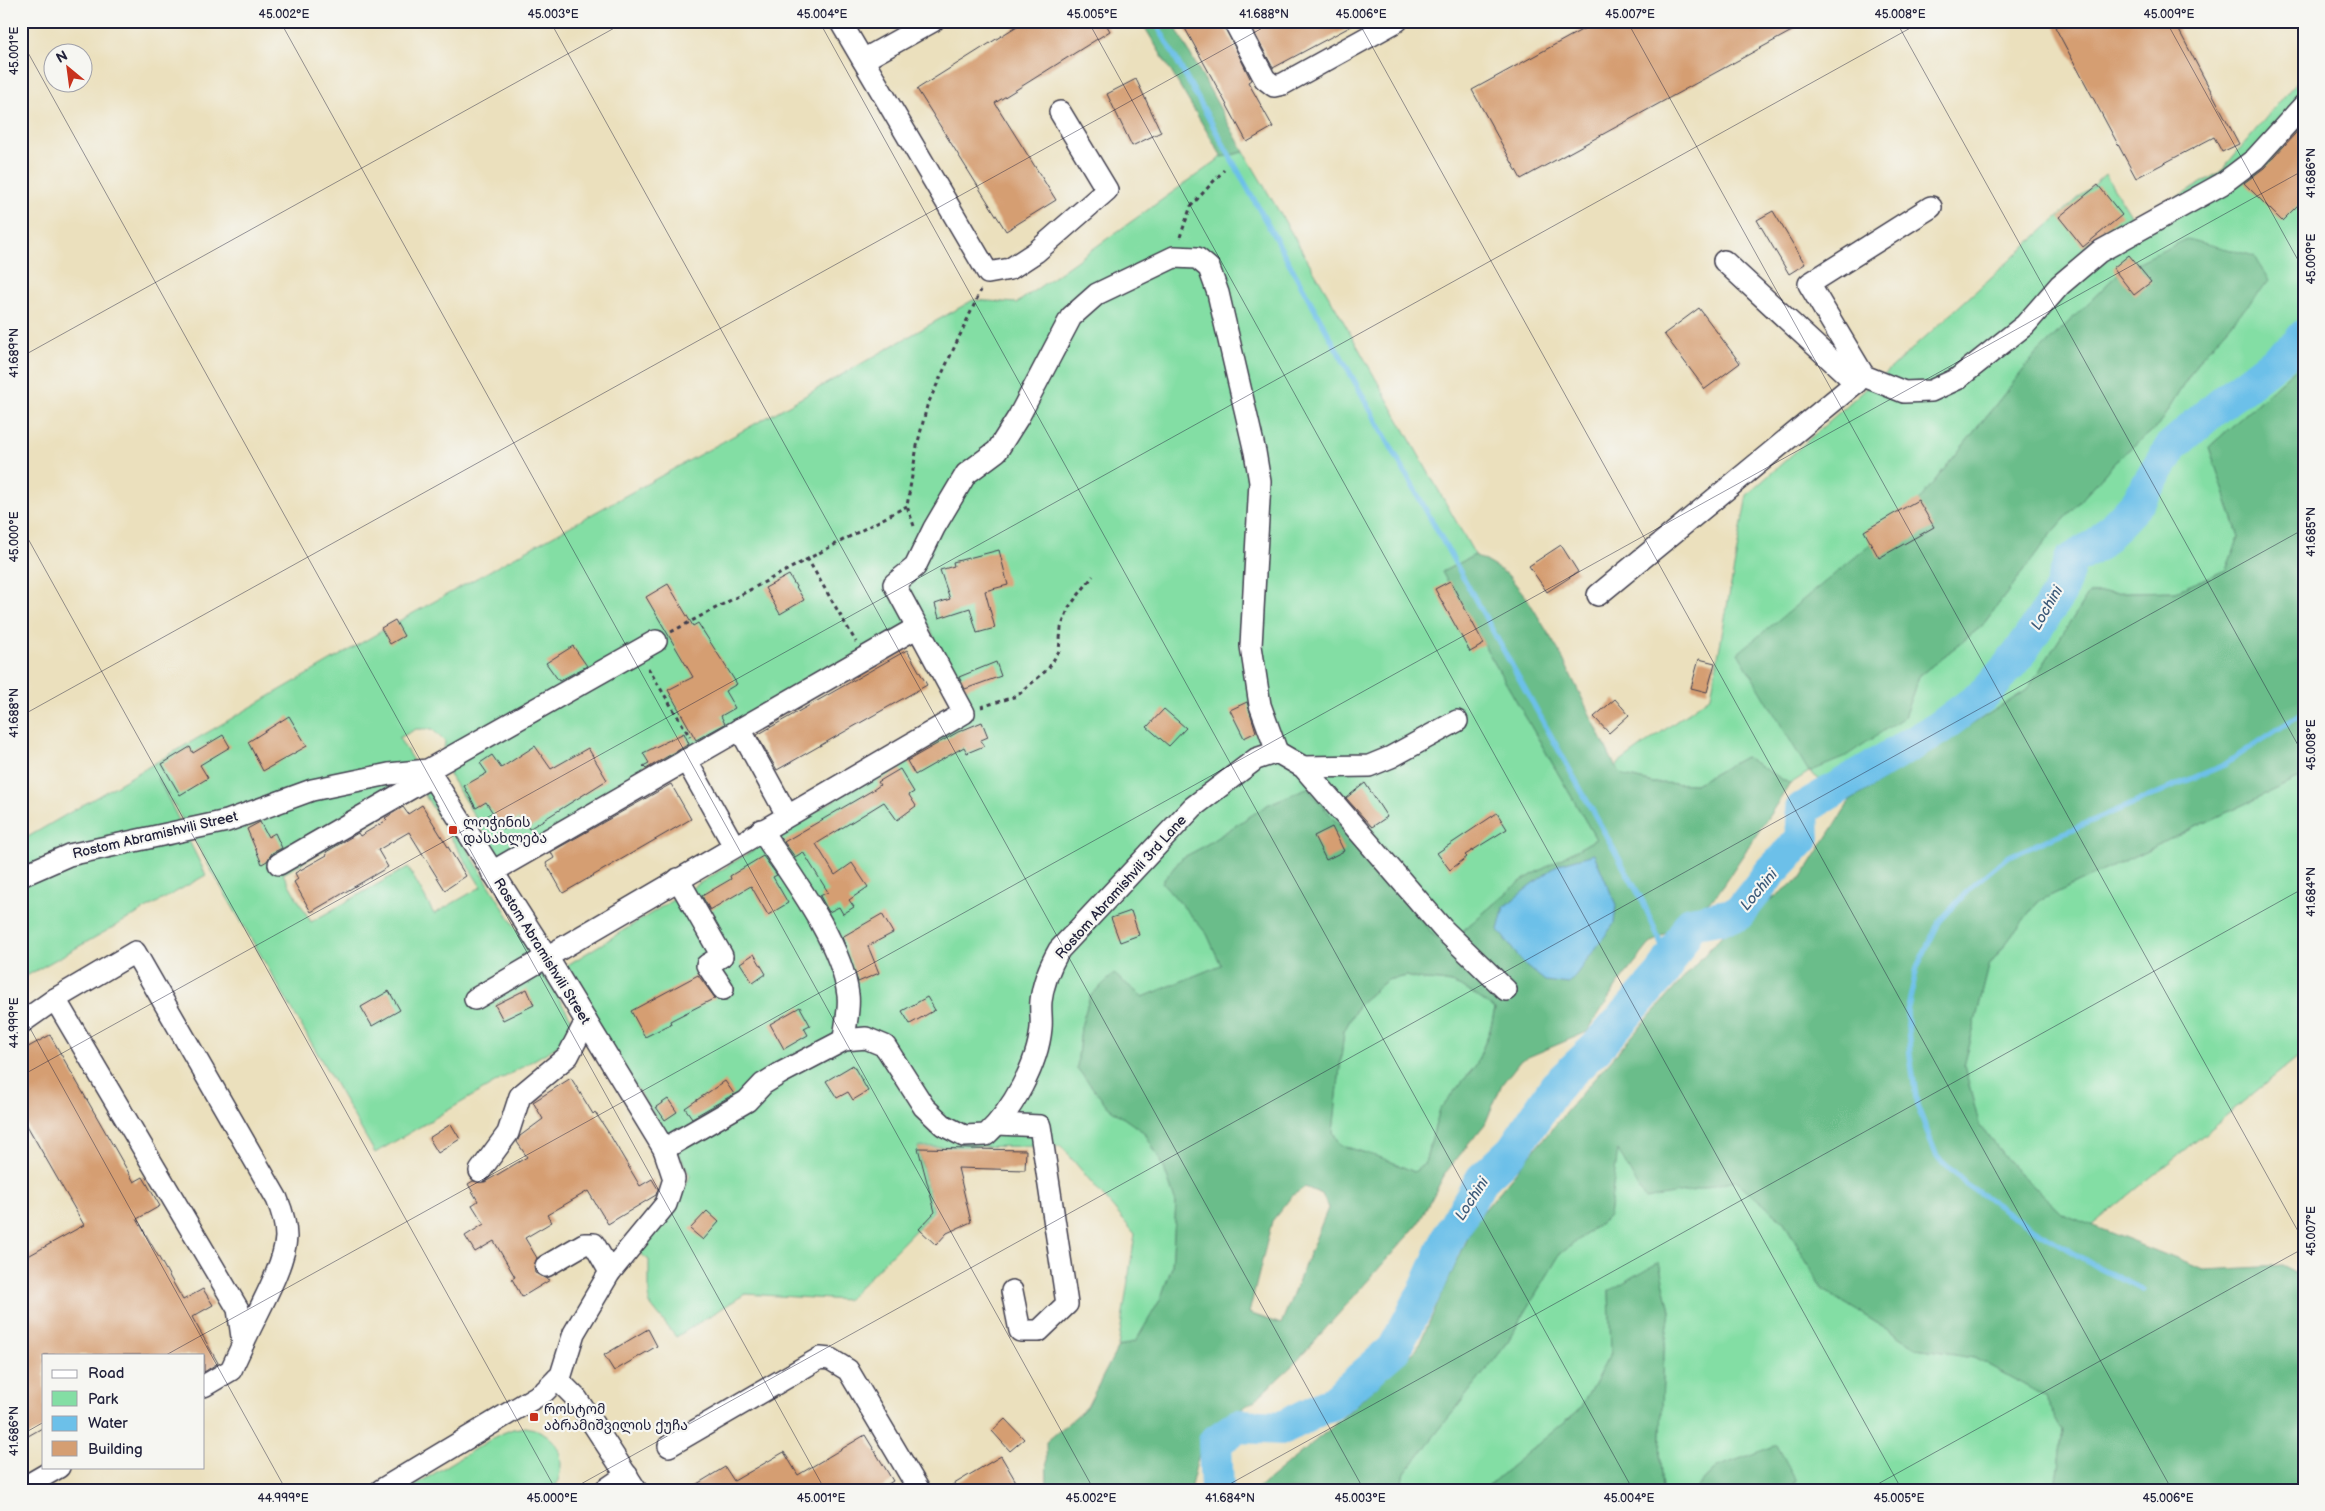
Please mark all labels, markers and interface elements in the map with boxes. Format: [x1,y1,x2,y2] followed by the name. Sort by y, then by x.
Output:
[259,7,309,22] text: 45.002°E
[527,7,579,22] text: 45.003°E
[797,7,848,22] text: 45.004°E
[1067,7,1117,22] text: 45.005°E
[1239,7,1289,22] text: 41.688°N
[1335,7,1387,22] text: 45.006°E
[1605,7,1655,22] text: 45.007°E
[1874,7,1926,22] text: 45.008°E
[2143,7,2195,22] text: 45.009°E
[7,27,22,75] text: 45.001°E
[42,42,92,92] north arrow
[53,47,71,67] text: N
[2304,148,2319,198] text: 41.686°N
[2304,233,2319,285] text: 45.009°E
[7,328,22,378] text: 41.689°N
[2304,507,2319,557] text: 41.685°N
[7,511,22,563] text: 45.000°E
[2027,582,2068,633] water label: Lochini
[7,688,22,738] text: 41.688°N
[2304,719,2319,771] text: 45.008°E
[71,808,240,862] street label: Rostom Abramishvili Street
[1052,812,1190,962] street label: Rostom Abramishvili 3rd Lane
[463,814,547,847] place label: ლოჭინის დასახლება
[447,824,459,836] marker: ლოჭინის დასახლება
[1736,865,1782,914] water label: Lochini
[2304,867,2319,917] text: 41.684°N
[490,875,594,1028] street label: Rostom Abramishvili Street
[7,997,22,1049] text: 44.999°E
[1451,1173,1493,1224] water label: Lochini
[2304,1206,2319,1256] text: 45.007°E
[42,1354,205,1468] legend
[88,1364,124,1383] text: Road
[88,1390,119,1409] text: Park
[544,1401,688,1434] place label: როსტომ აბრამიშვილის ქუჩა
[7,1406,22,1456] text: 41.686°N
[528,1411,540,1423] marker: როსტომ აბრამიშვილის ქუჩა
[88,1414,128,1433] text: Water
[88,1440,143,1459] text: Building
[257,1491,309,1506] text: 44.999°E
[526,1491,578,1506] text: 45.000°E
[797,1491,845,1506] text: 45.001°E
[1066,1491,1116,1506] text: 45.002°E
[1205,1491,1255,1506] text: 41.684°N
[1334,1491,1386,1506] text: 45.003°E
[1604,1491,1655,1506] text: 45.004°E
[1874,1491,1924,1506] text: 45.005°E
[2142,1491,2194,1506] text: 45.006°E

